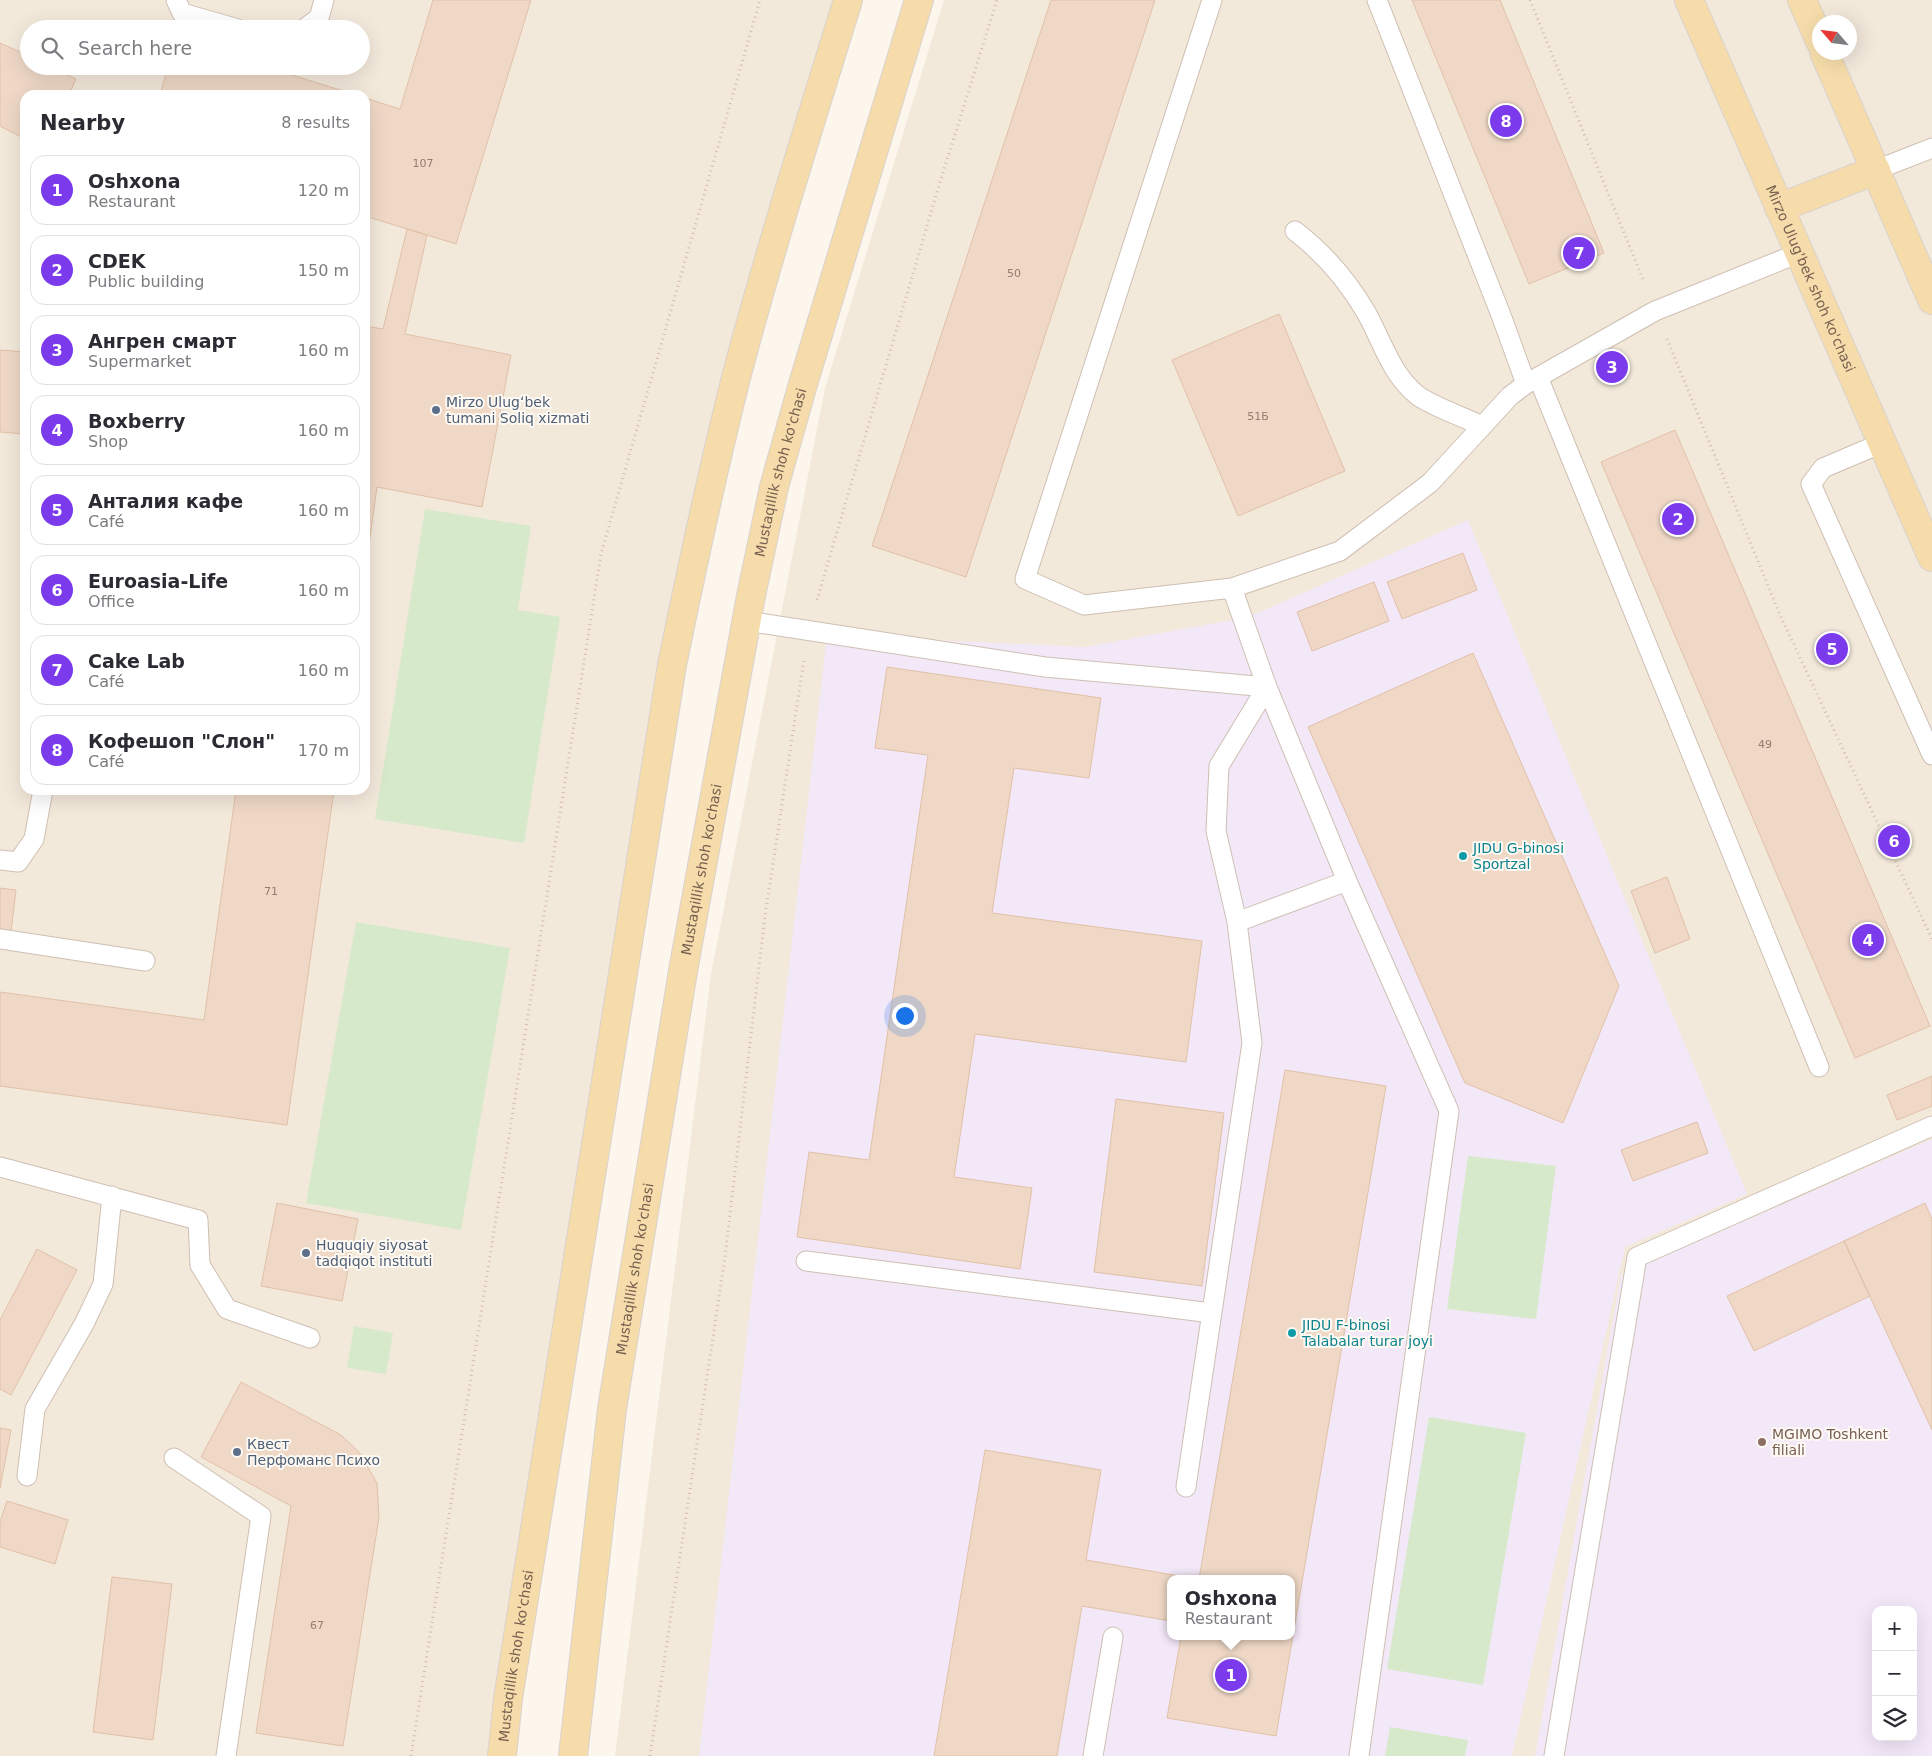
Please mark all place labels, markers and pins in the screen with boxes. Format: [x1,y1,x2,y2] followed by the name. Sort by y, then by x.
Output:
[1490,102,1522,140] pin: 8
[1563,234,1595,272] pin: 7
[1596,348,1628,386] pin: 3
[446,394,589,426] place label: Mirzo Ulugʻbek tumani Soliq xizmati
[430,404,442,416] marker: Mirzo Ulugʻbek tumani Soliq xizmati
[1662,500,1694,538] pin: 2
[1816,630,1848,668] pin: 5
[1878,822,1910,860] pin: 6
[1472,840,1564,872] place label: JIDU G-binosi Sportzal
[1457,850,1469,862] marker: JIDU G-binosi Sportzal
[1852,921,1884,959] pin: 4
[316,1237,432,1269] place label: Huquqiy siyosat tadqiqot instituti
[300,1247,312,1259] marker: Huquqiy siyosat tadqiqot instituti
[1301,1317,1433,1349] place label: JIDU F-binosi Talabalar turar joyi
[1286,1327,1298,1339] marker: JIDU F-binosi Talabalar turar joyi
[1772,1426,1889,1458] place label: MGIMO Toshkent filiali
[247,1436,380,1468] place label: Квест Перфоманс Психо
[1756,1436,1768,1448] marker: MGIMO Toshkent filiali
[231,1446,243,1458] marker: Квест Перфоманс Психо
[1215,1656,1247,1694] pin: 1

